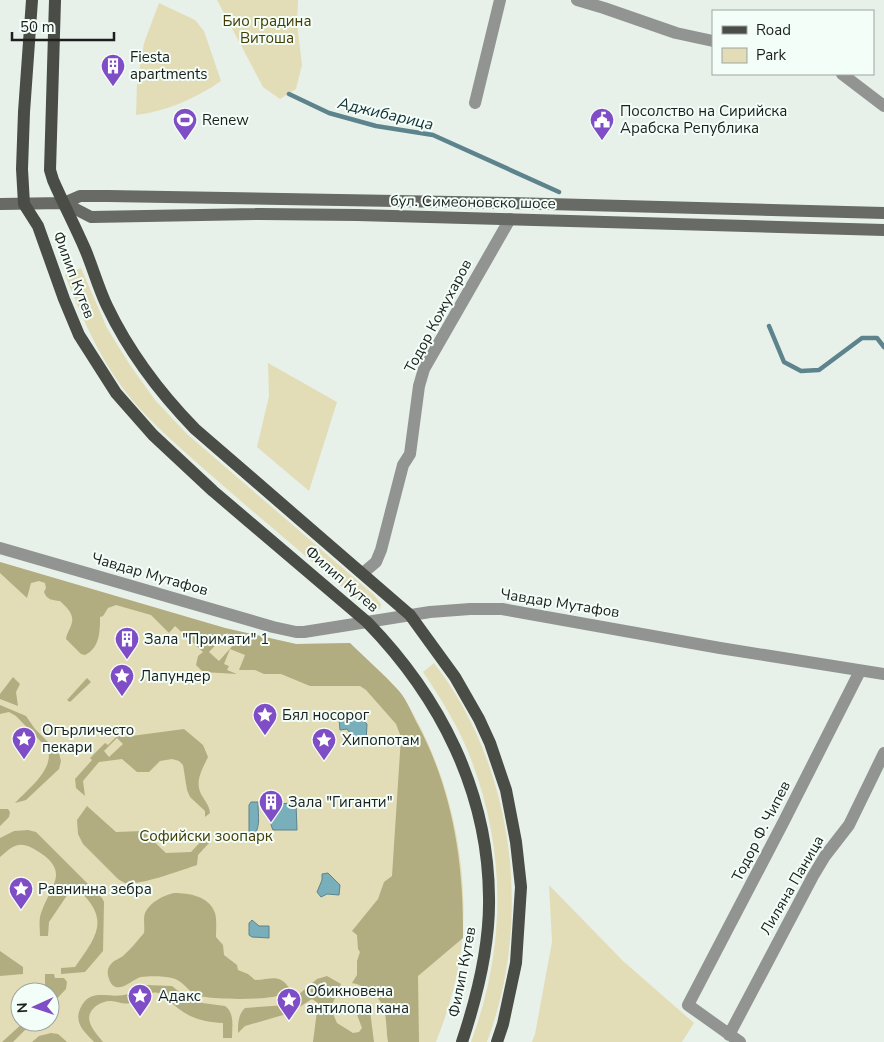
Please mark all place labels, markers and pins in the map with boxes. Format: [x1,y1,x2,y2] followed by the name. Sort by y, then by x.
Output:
[130,47,207,84] place label: Fiesta apartments
[100,53,126,87] building icon: Fiesta apartments
[620,101,787,138] place label: Посолство на Сирийска Арабска Република
[172,107,198,141] sports icon: Renew
[589,107,615,141] public building icon: Посолство на Сирийска Арабска Република
[202,110,249,130] place label: Renew
[114,626,140,660] building icon: Зала "Примати" 1
[144,629,269,649] place label: Зала "Примати" 1
[109,663,135,697] place icon: Лапундер
[140,666,211,686] place label: Лапундер
[252,702,278,736] place icon: Бял носорог
[282,705,370,725] place label: Бял носорог
[42,720,134,757] place label: Огърличесто пекари
[11,726,37,760] place icon: Огърличесто пекари
[311,727,337,761] place icon: Хипопотам
[342,730,420,750] place label: Хипопотам
[258,789,284,823] building icon: Зала "Гиганти"
[288,792,393,812] place label: Зала "Гиганти"
[8,876,34,910] place icon: Равнинна зебра
[38,879,152,899] place label: Равнинна зебра
[306,981,409,1018] place label: Обикновена антилопа кана
[127,983,153,1017] place icon: Адакс
[158,986,201,1006] place label: Адакс
[276,987,302,1021] place icon: Обикновена антилопа кана

